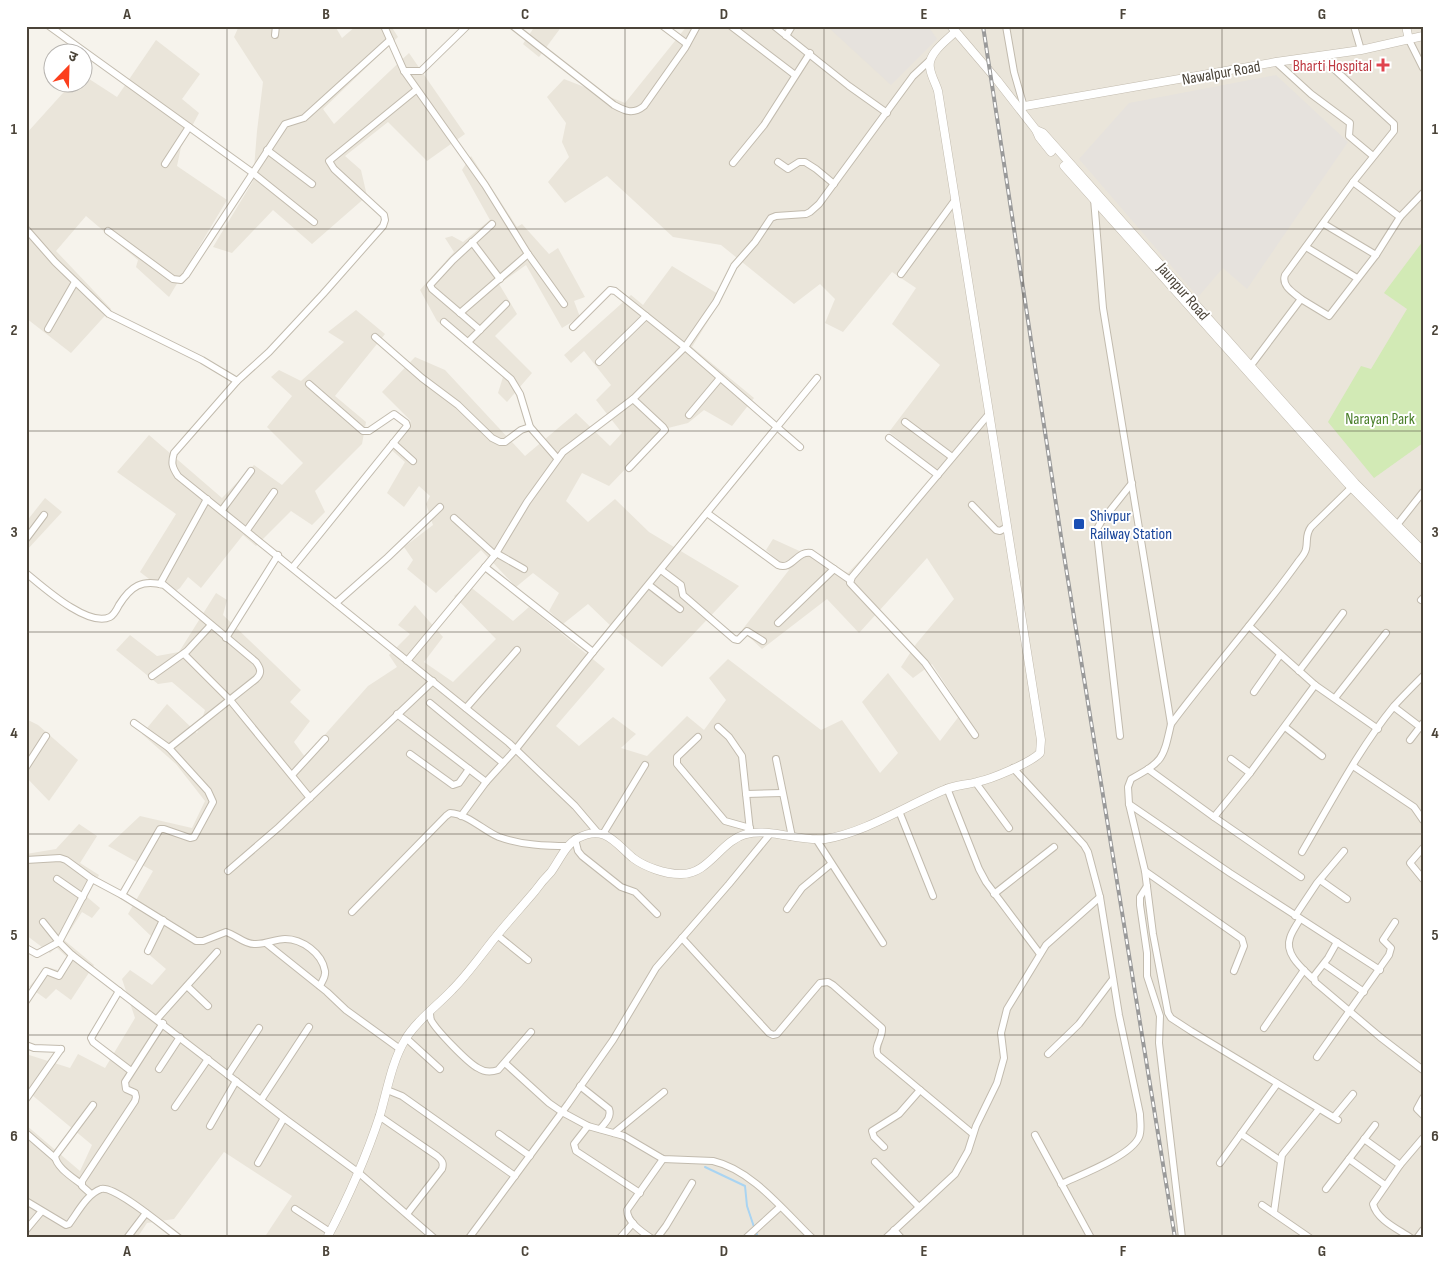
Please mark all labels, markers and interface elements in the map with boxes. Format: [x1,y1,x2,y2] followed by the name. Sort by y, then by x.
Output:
[122,5,131,24] text: A
[322,5,330,24] text: B
[521,5,529,24] text: C
[720,5,728,24] text: D
[921,5,928,24] text: E
[1120,5,1127,24] text: F
[1318,5,1326,24] text: G
[42,42,92,92] north arrow
[66,47,81,66] text: उ
[1181,57,1262,90] street label: Nawalpur Road
[1293,57,1372,76] place label: Bharti Hospital
[1376,58,1390,72] marker: Bharti Hospital
[11,120,18,139] text: 1
[1432,120,1439,139] text: 1
[1152,259,1213,325] street label: Jaunpur Road
[10,321,18,340] text: 2
[1431,321,1439,340] text: 2
[1345,410,1415,429] park label: Narayan Park
[1090,507,1172,544] place label: Shivpur Railway Station
[1072,517,1086,531] marker: Shivpur Railway Station
[10,523,18,542] text: 3
[1431,523,1439,542] text: 3
[10,724,18,743] text: 4
[1431,724,1439,743] text: 4
[10,926,18,945] text: 5
[1431,926,1439,945] text: 5
[10,1127,18,1146] text: 6
[1431,1127,1439,1146] text: 6
[122,1242,131,1261] text: A
[322,1242,330,1261] text: B
[521,1242,529,1261] text: C
[720,1242,728,1261] text: D
[921,1242,928,1261] text: E
[1120,1242,1127,1261] text: F
[1318,1242,1326,1261] text: G

